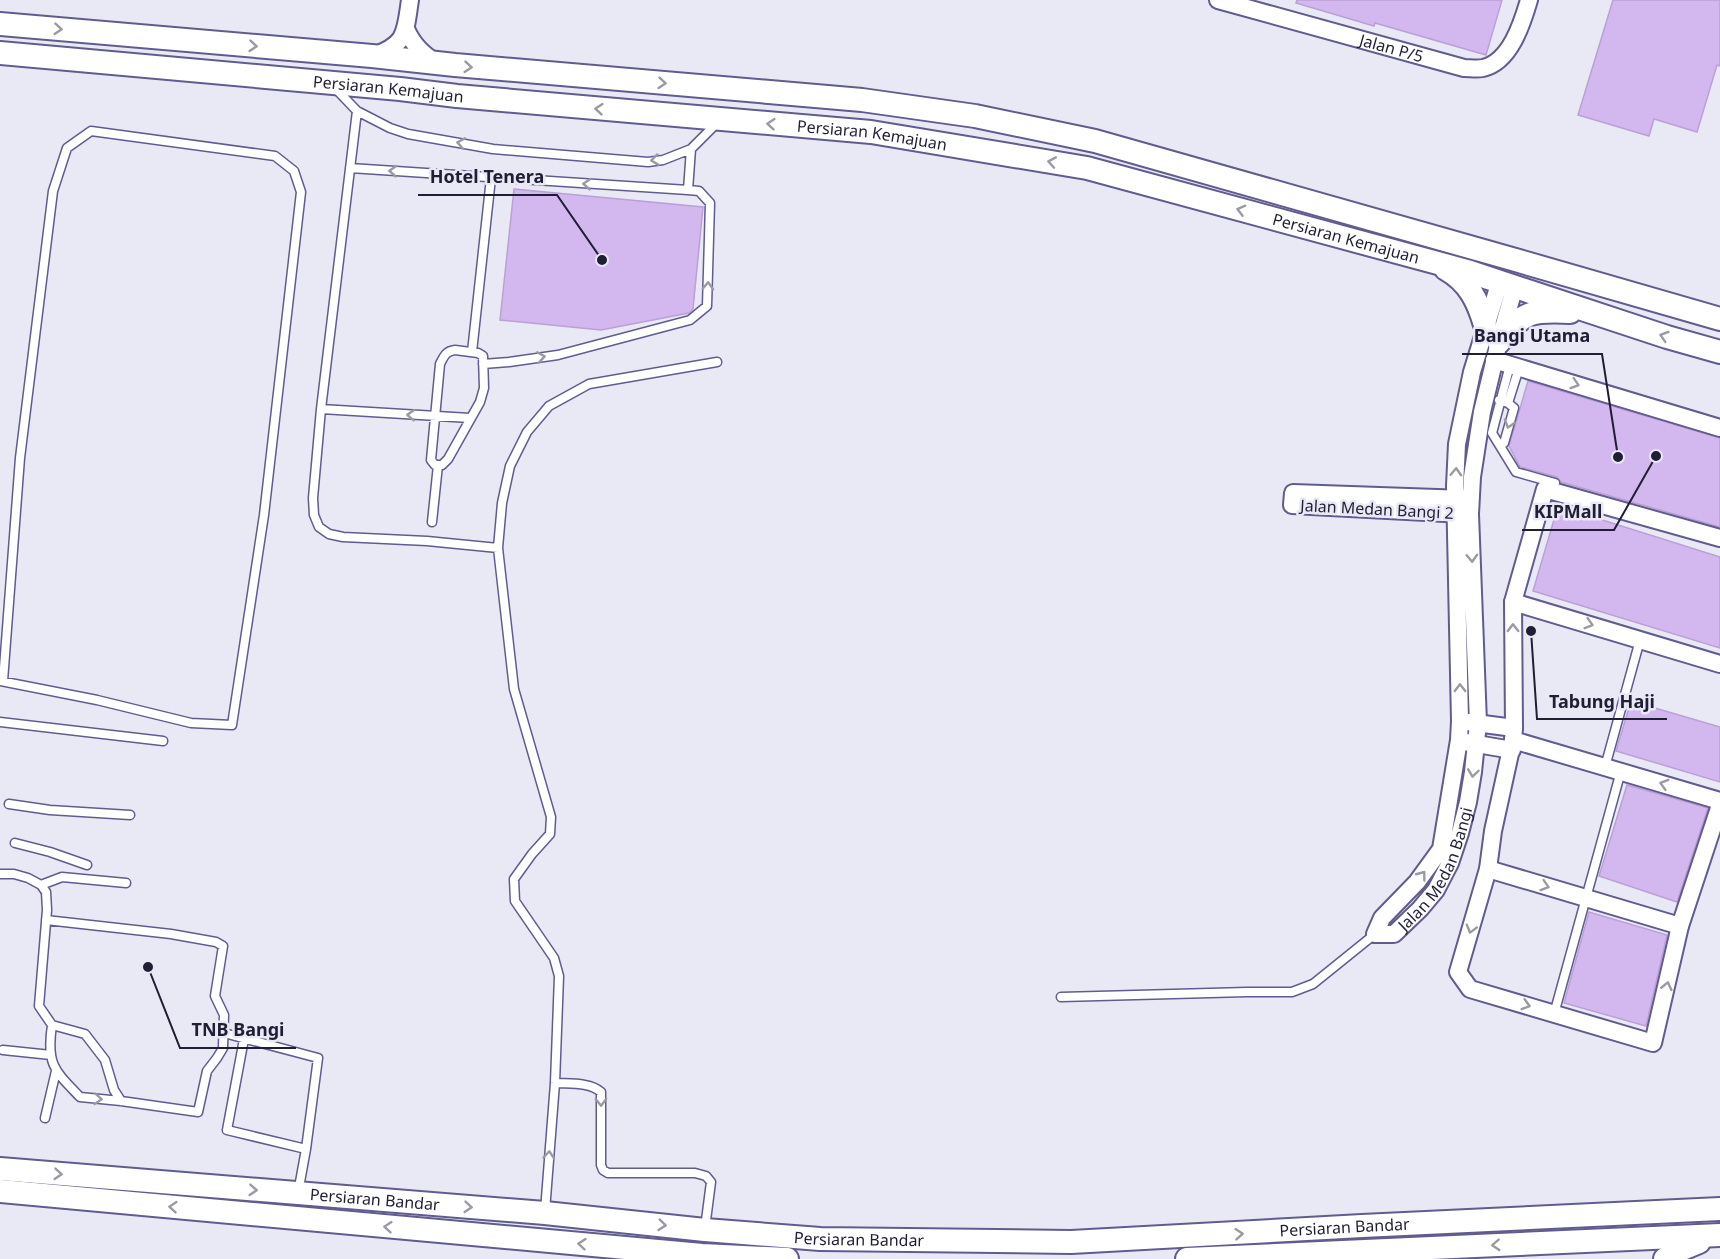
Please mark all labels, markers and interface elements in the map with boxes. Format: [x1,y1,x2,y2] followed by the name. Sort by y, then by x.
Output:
[54,22,63,35] one-way arrow
[1355,28,1426,67] street label: Jalan P/5
[248,39,257,52] one-way arrow
[463,60,472,73] one-way arrow
[312,70,465,108] street label: Persiaran Kemajuan
[657,76,666,89] one-way arrow
[595,103,604,116] one-way arrow
[796,115,949,156] street label: Persiaran Kemajuan
[767,118,776,131] one-way arrow
[456,138,465,150] one-way arrow
[650,154,659,166] one-way arrow
[1047,156,1057,169] one-way arrow
[418,159,557,195] callout: Hotel Tenera
[430,164,544,188] text: Hotel Tenera
[388,165,397,178] one-way arrow
[583,178,592,191] one-way arrow
[1236,204,1246,217] one-way arrow
[1270,208,1422,269] street label: Persiaran Kemajuan
[701,281,714,290] one-way arrow
[1462,318,1602,354] callout: Bangi Utama
[1474,323,1590,347] text: Bangi Utama
[1659,331,1670,343] one-way arrow
[537,352,546,364] one-way arrow
[1569,377,1579,389] one-way arrow
[407,408,416,421] one-way arrow
[1504,418,1516,429] one-way arrow
[1449,468,1462,477] one-way arrow
[1298,494,1454,524] street label: Jalan Medan Bangi 2
[1522,494,1614,530] callout: KIPMall
[1534,499,1602,523] text: KIPMall
[1465,553,1478,562] one-way arrow
[1583,617,1594,629] one-way arrow
[1507,623,1519,632] one-way arrow
[1537,683,1667,719] callout: Tabung Haji
[1453,684,1466,693] one-way arrow
[1549,689,1655,713] text: Tabung Haji
[1467,769,1479,778] one-way arrow
[1659,779,1670,791] one-way arrow
[1391,805,1477,937] street label: Jalan Medan Bangi
[1415,871,1426,882] one-way arrow
[1539,879,1549,891] one-way arrow
[1466,923,1478,934] one-way arrow
[1659,981,1672,991] one-way arrow
[1520,998,1531,1010] one-way arrow
[180,1012,296,1048] callout: TNB Bangi
[192,1017,284,1041] text: TNB Bangi
[93,1092,102,1105] one-way arrow
[595,1098,607,1107] one-way arrow
[542,1150,555,1159] one-way arrow
[54,1167,63,1180] one-way arrow
[248,1183,257,1196] one-way arrow
[309,1183,441,1215] street label: Persiaran Bandar
[463,1200,473,1213] one-way arrow
[168,1201,178,1214] one-way arrow
[1279,1213,1410,1242] street label: Persiaran Bandar
[658,1219,667,1231] one-way arrow
[384,1221,393,1234] one-way arrow
[793,1226,925,1251] street label: Persiaran Bandar
[1234,1227,1243,1240] one-way arrow
[578,1238,587,1251] one-way arrow
[1491,1239,1500,1252] one-way arrow

